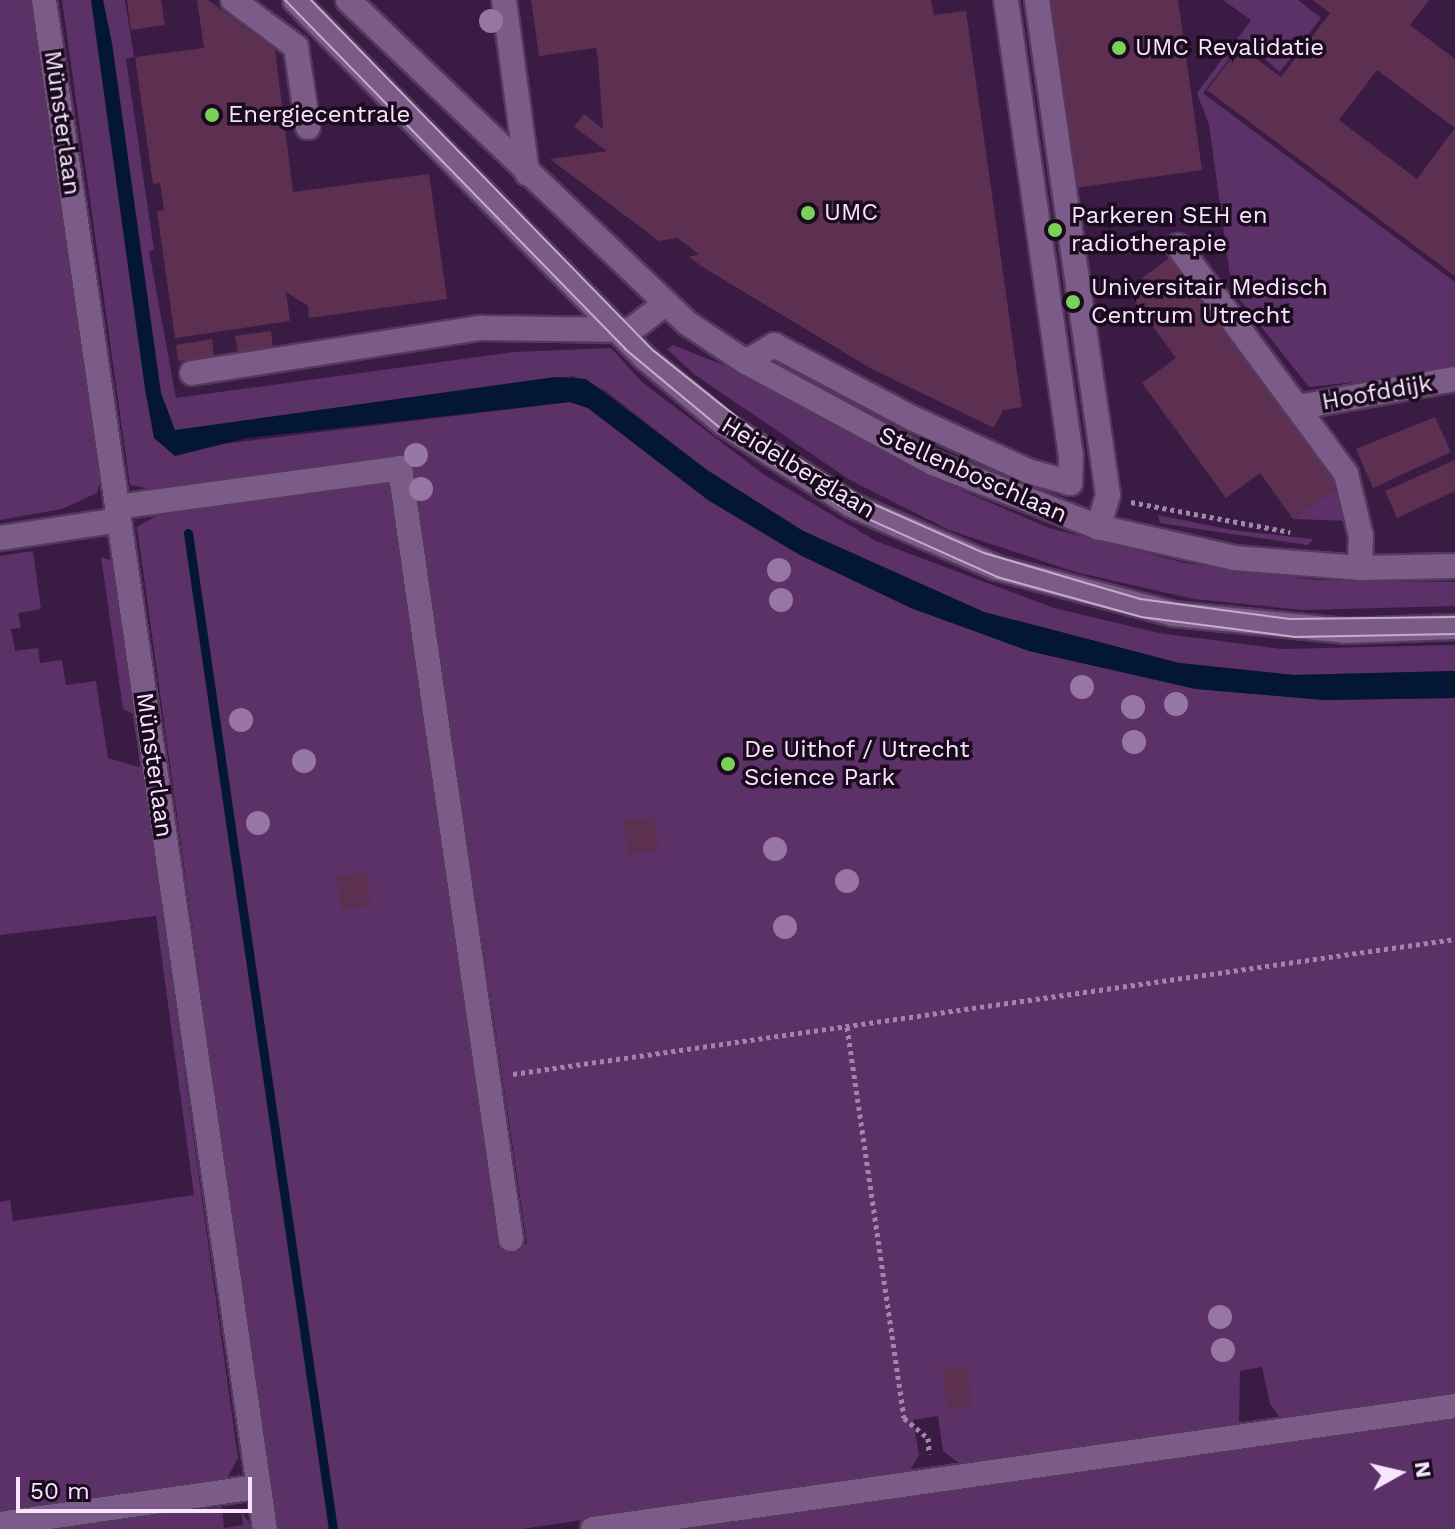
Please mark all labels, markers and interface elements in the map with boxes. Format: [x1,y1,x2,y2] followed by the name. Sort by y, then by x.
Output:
[1135,34,1324,62] place label: UMC Revalidatie
[1110,39,1128,57] marker: UMC Revalidatie
[38,49,86,197] street label: Münsterlaan
[228,101,410,129] place label: Energiecentrale
[203,106,221,124] marker: Energiecentrale
[824,199,878,227] place label: UMC
[1071,202,1268,258] place label: Parkeren SEH en radiotherapie
[799,204,817,222] marker: UMC
[1046,221,1064,239] marker: Parkeren SEH en radiotherapie
[1091,274,1328,330] place label: Universitair Medisch Centrum Utrecht
[1062,291,1084,313] marker: Universitair Medisch Centrum Utrecht
[1320,369,1434,417] street label: Hoofddijk
[716,411,880,525] street label: Heidelberglaan
[875,421,1071,529] street label: Stellenboschlaan
[130,691,178,839] street label: Münsterlaan
[744,736,970,792] place label: De Uithof / Utrecht Science Park
[719,755,737,773] marker: De Uithof / Utrecht Science Park
[1359,1433,1439,1513] north arrow
[1410,1460,1437,1479] text: N
[20,1461,256,1511] scale bar
[30,1477,90,1505] text: 50 m

